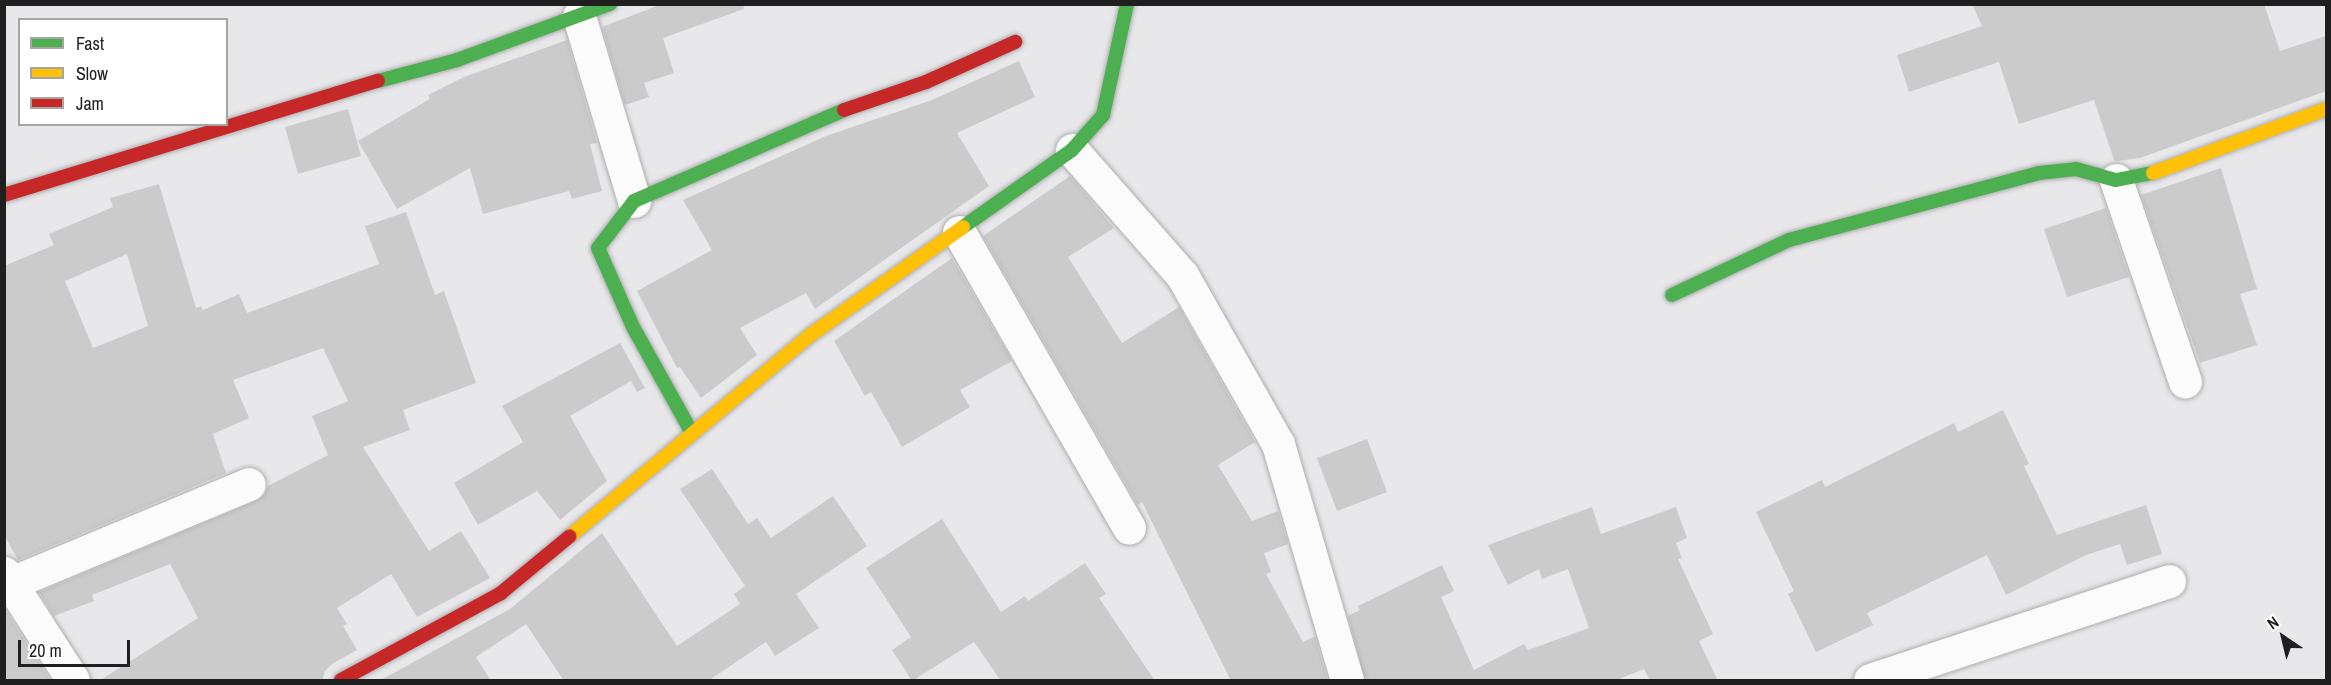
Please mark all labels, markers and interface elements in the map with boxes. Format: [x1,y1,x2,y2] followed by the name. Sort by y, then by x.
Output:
[18,18,228,126] legend
[76,31,104,56] text: Fast
[76,61,108,86] text: Slow
[76,91,104,116] text: Jam
[2253,607,2313,667] north arrow
[2262,611,2283,634] text: N
[21,628,134,666] scale bar
[29,638,62,663] text: 20 m

